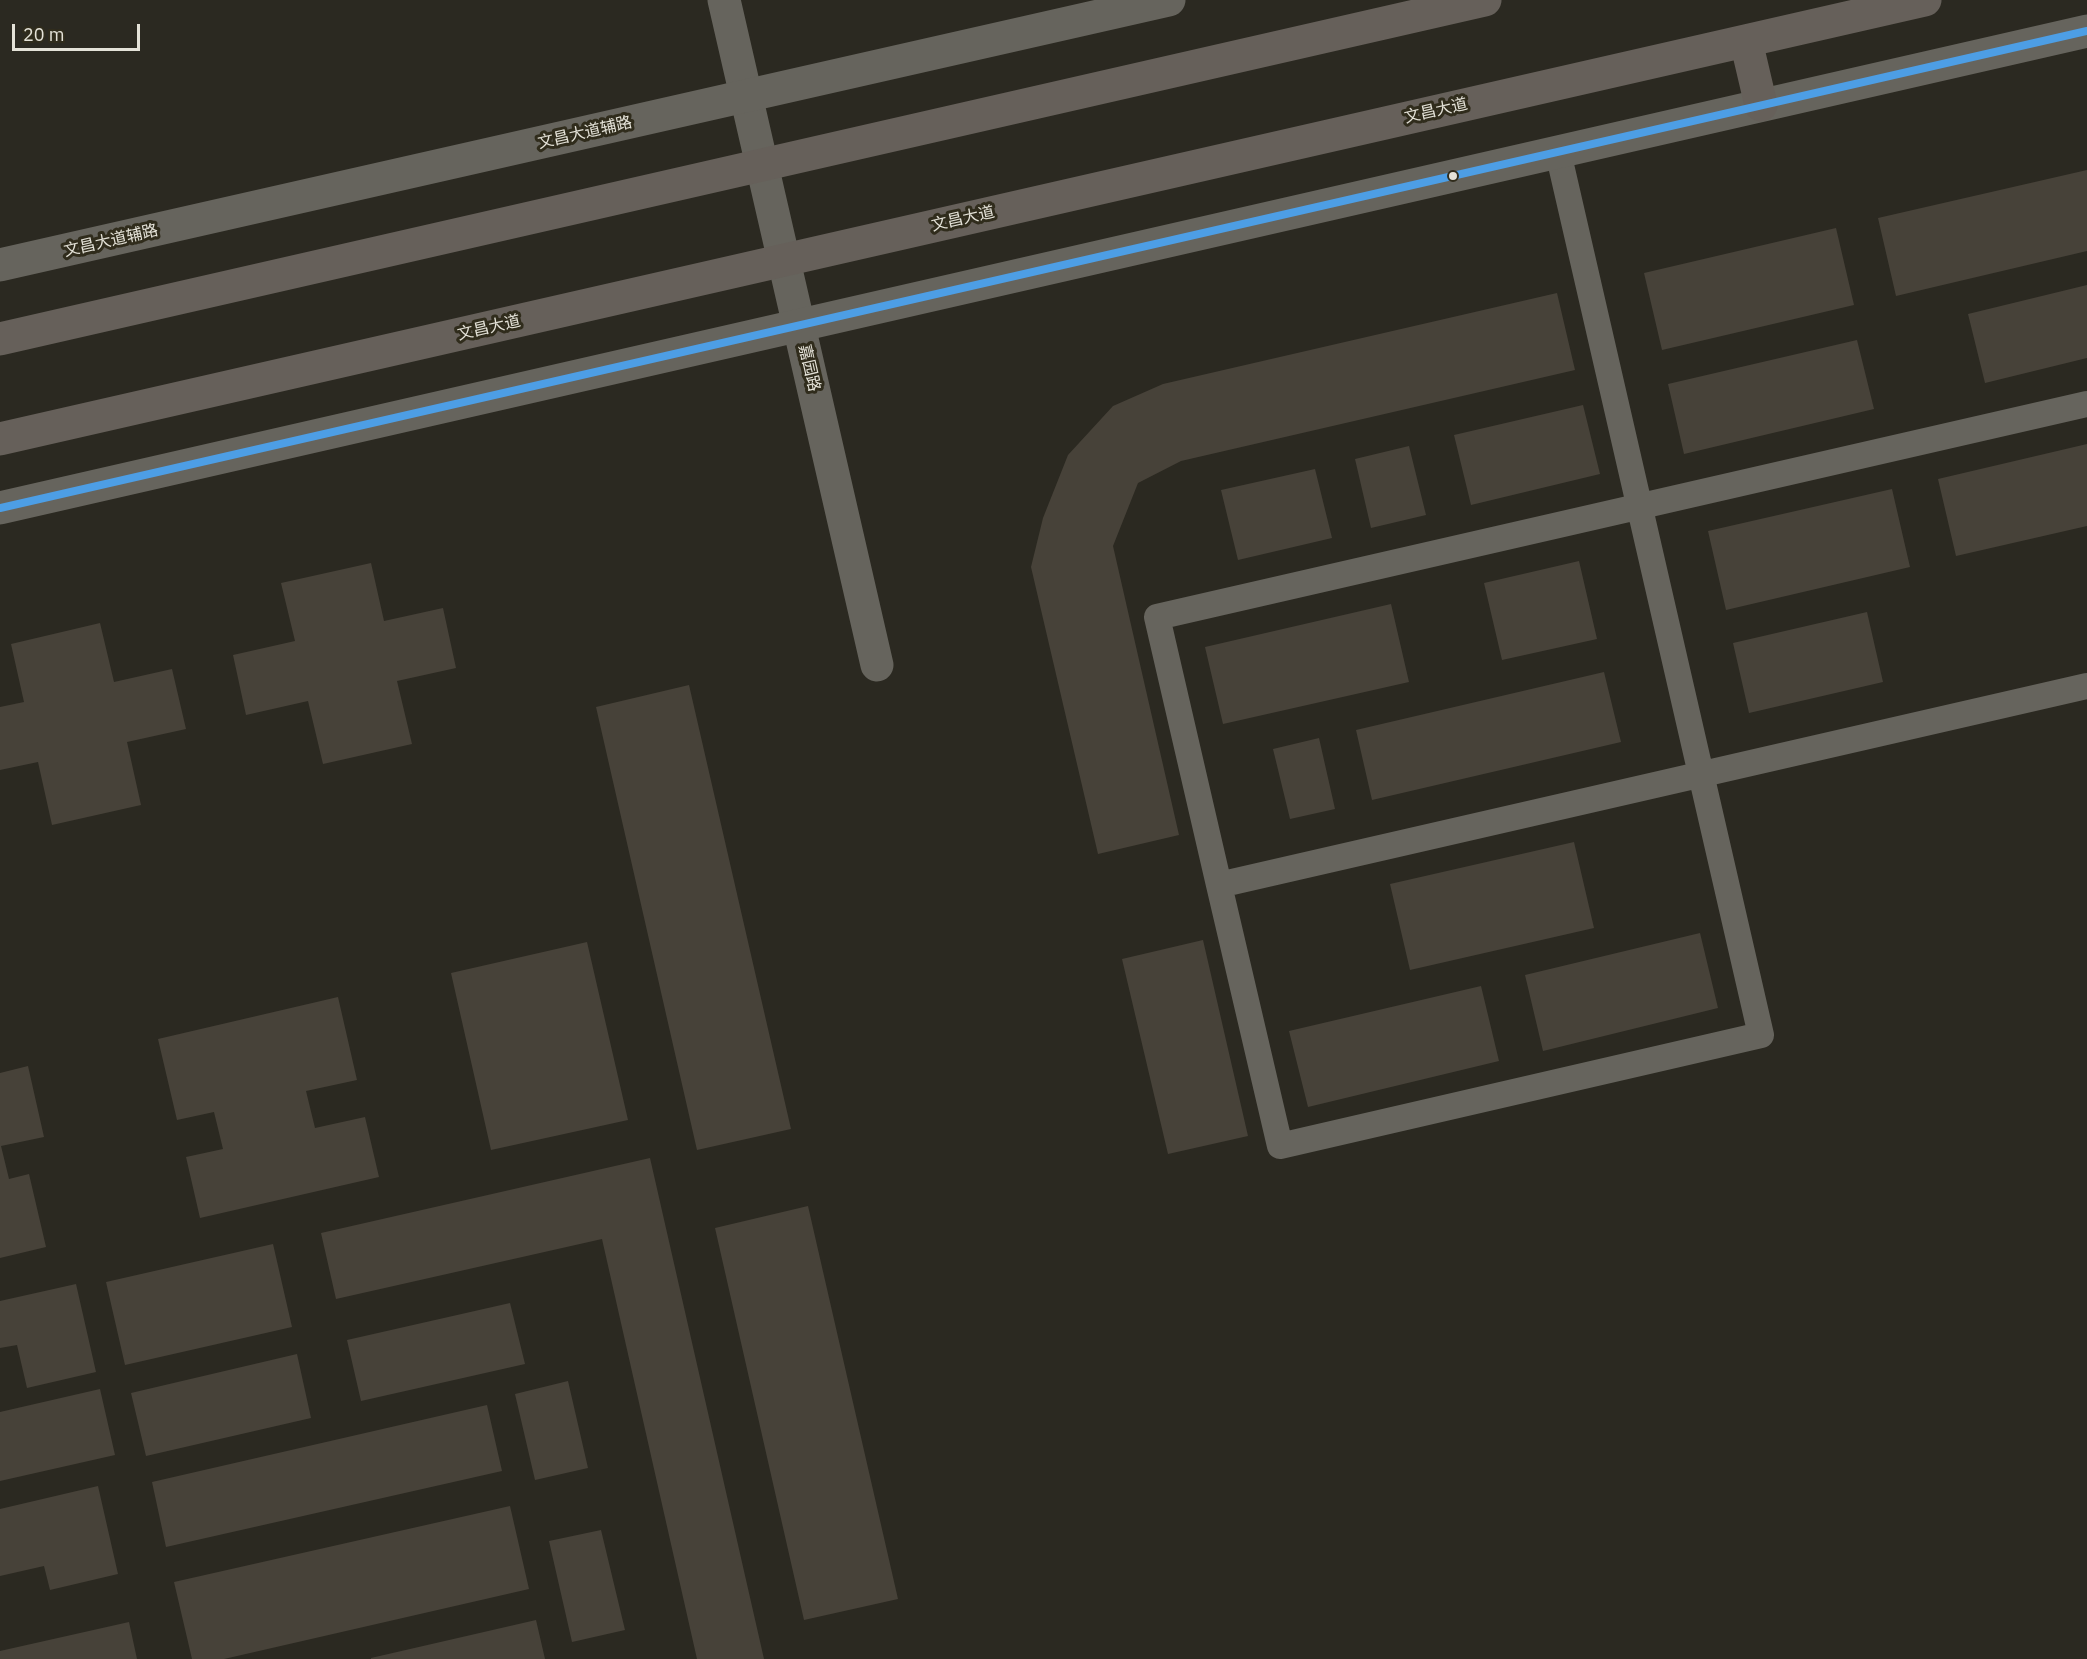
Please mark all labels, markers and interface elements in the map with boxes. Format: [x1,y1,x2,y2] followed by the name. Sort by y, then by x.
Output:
[15,12,142,50] scale bar
[23,23,65,46] text: 20 m
[1403,94,1469,128] street label: 文昌大道
[536,113,634,153] street label: 文昌大道辅路
[1447,170,1459,182] unlabelled marker
[930,202,996,236] street label: 文昌大道
[62,221,160,261] street label: 文昌大道辅路
[456,311,522,345] street label: 文昌大道
[794,342,824,394] street label: 嘉园路

